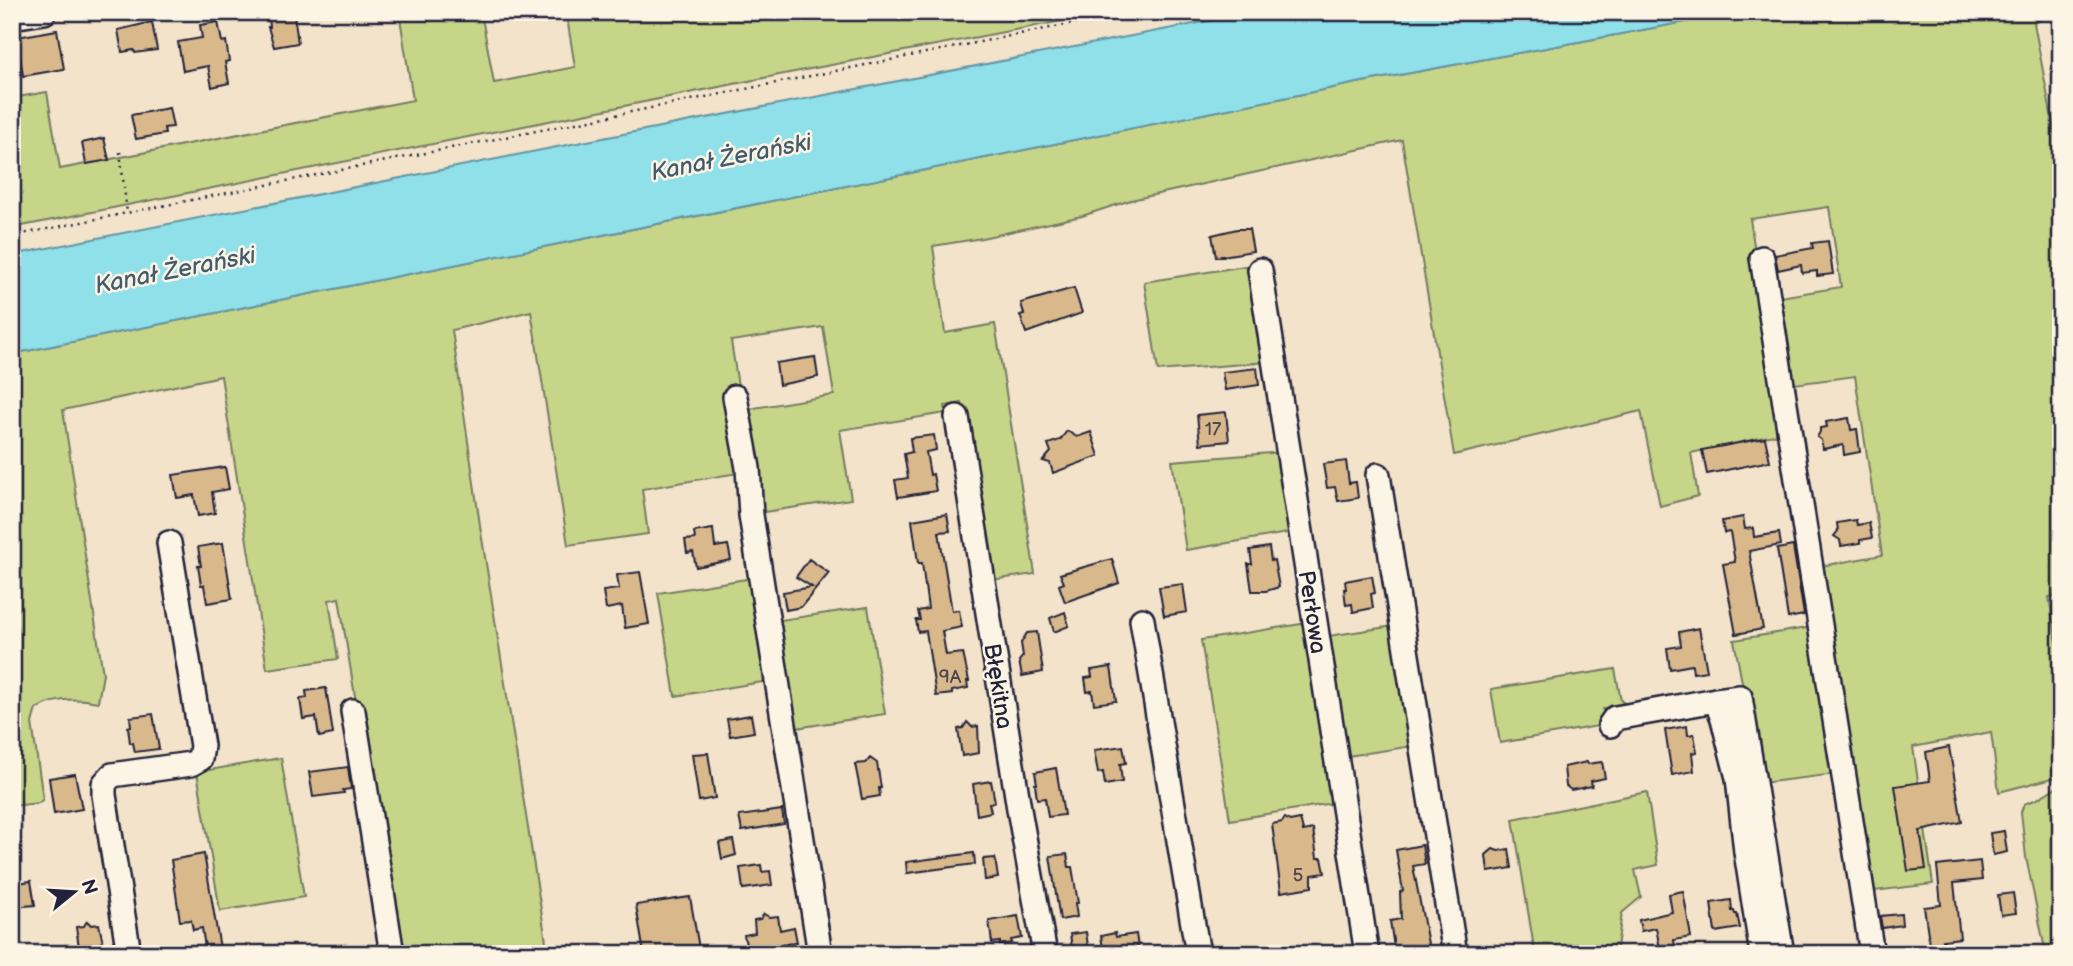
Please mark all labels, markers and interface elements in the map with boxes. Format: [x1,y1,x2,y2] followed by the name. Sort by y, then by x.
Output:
[648,127,816,187] water label: Kanał Żerański
[92,240,260,300] water label: Kanał Żerański
[1205,418,1222,441] house number: 17
[1292,569,1332,656] street label: Perłowa
[977,641,1019,731] street label: Błękitna
[939,666,962,689] house number: 9A
[38,858,108,928] north arrow
[1293,864,1304,887] house number: 5
[76,877,102,898] text: N

